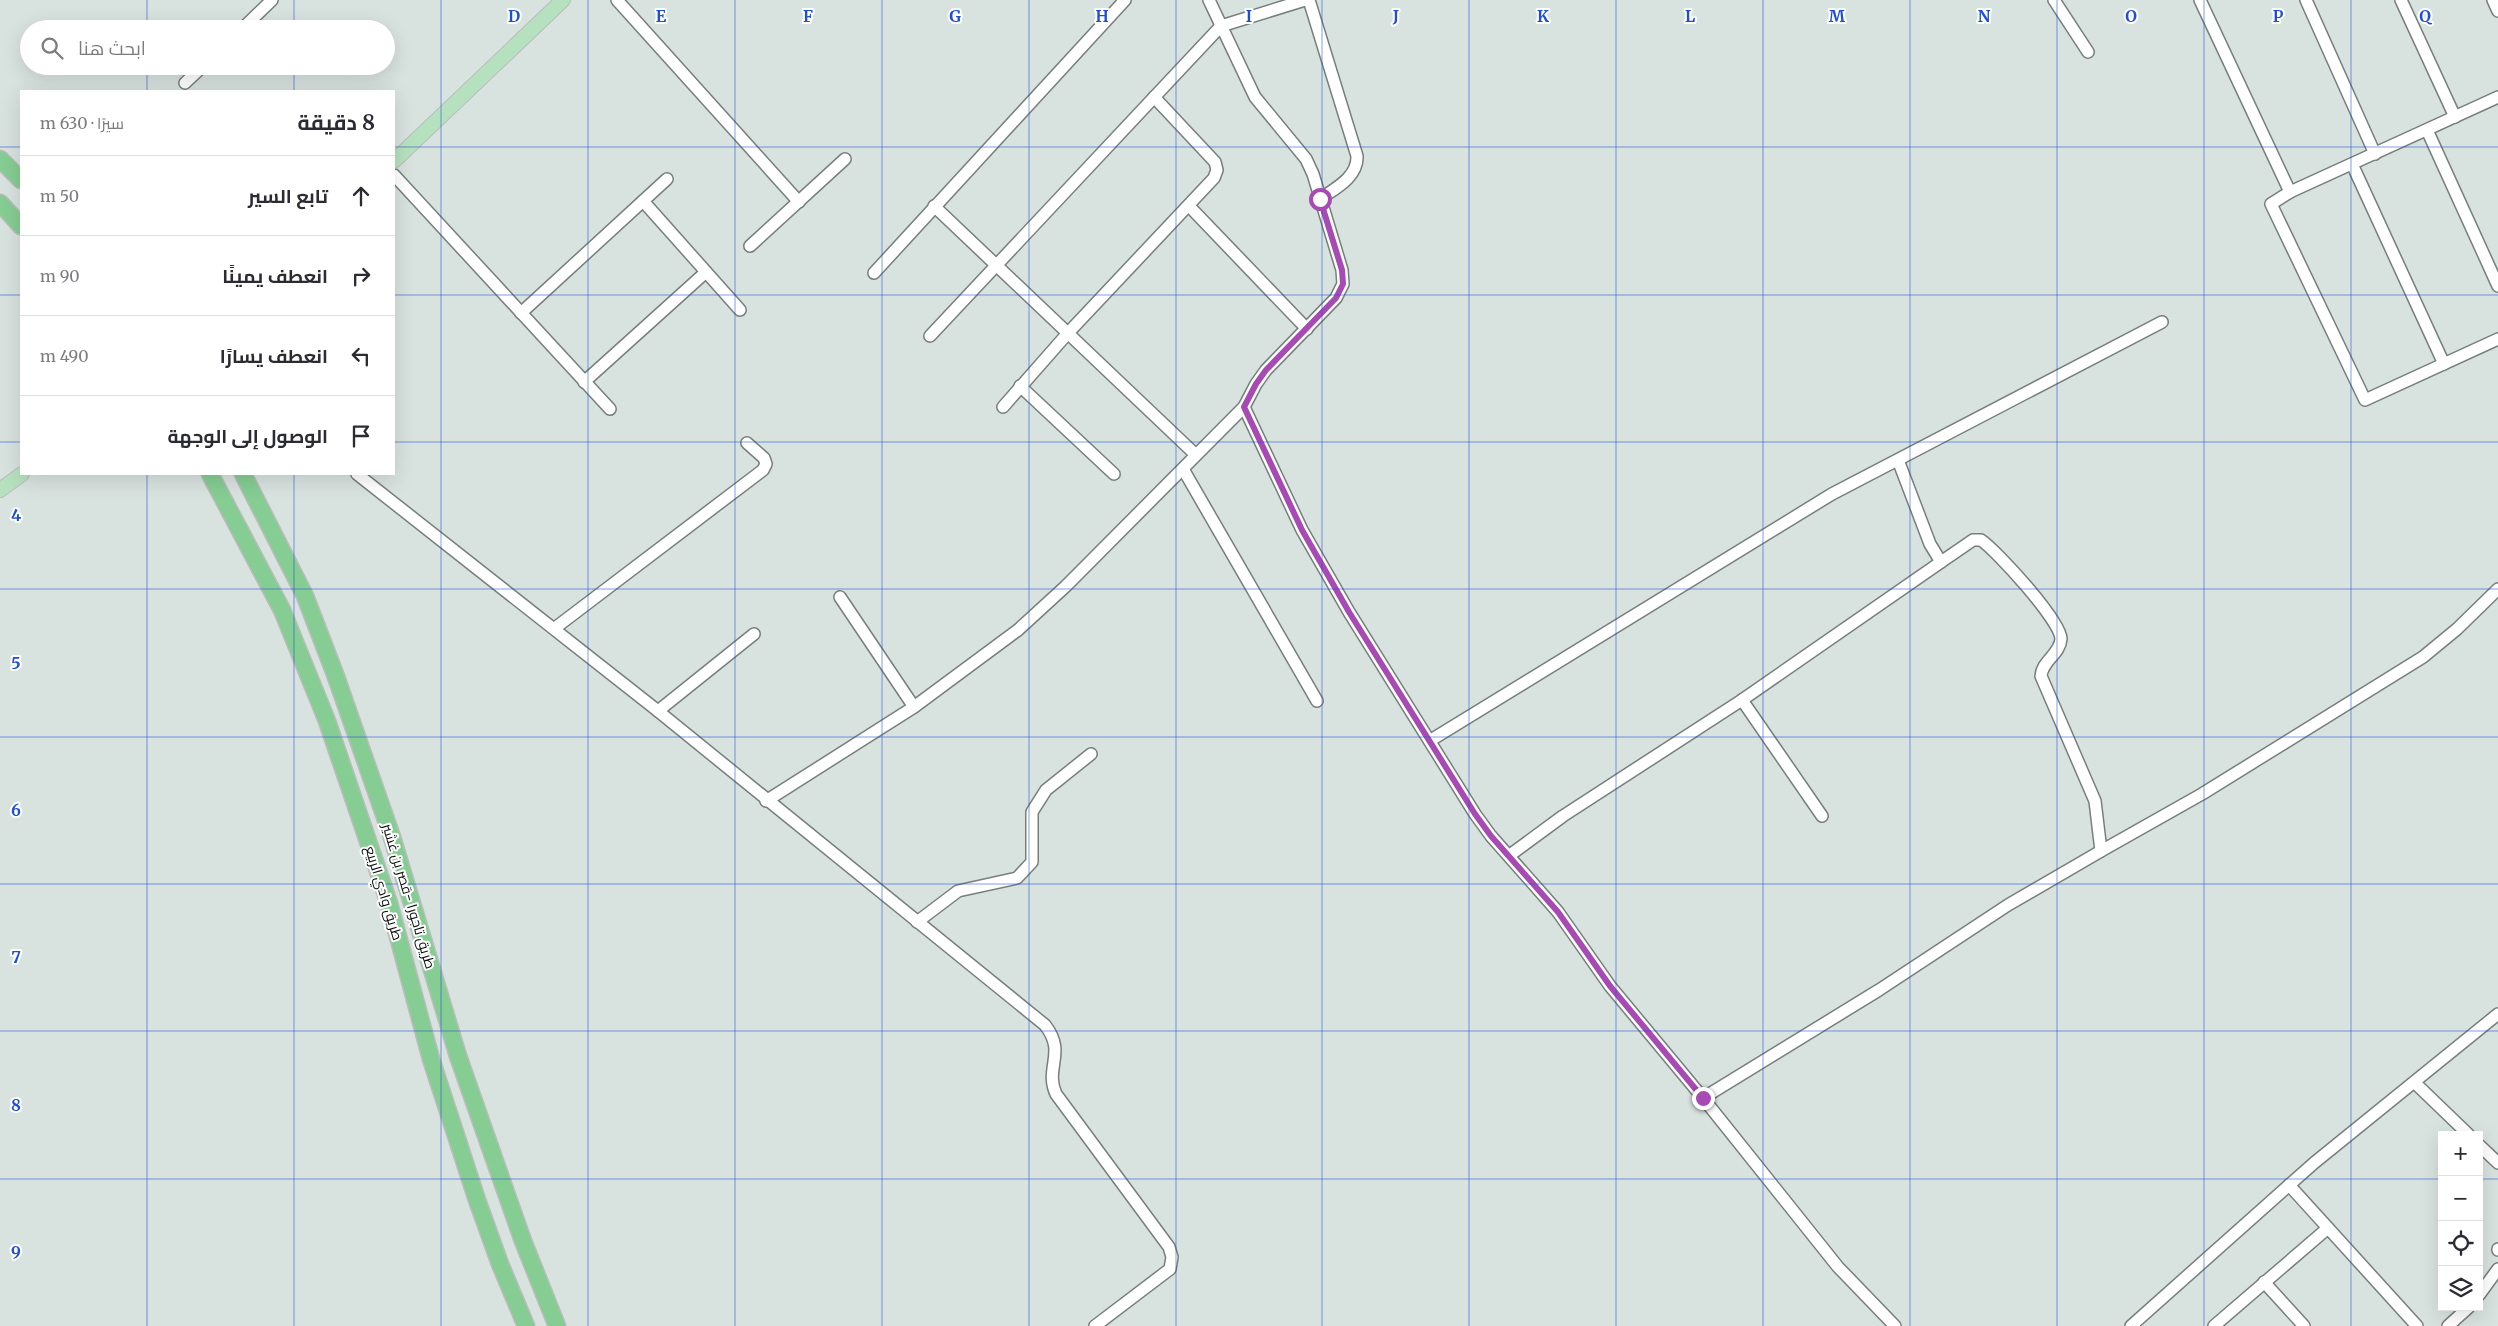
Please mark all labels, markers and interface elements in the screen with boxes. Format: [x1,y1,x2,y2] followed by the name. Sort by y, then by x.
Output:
[508,6,520,26] text: D
[656,6,667,26] text: E
[803,6,813,26] text: F
[949,6,961,26] text: G
[1095,6,1109,26] text: H
[1246,6,1252,26] text: I
[1392,6,1399,26] text: J
[1537,6,1549,26] text: K
[1685,6,1695,26] text: L
[1829,6,1846,26] text: M
[1978,6,1991,26] text: N
[2125,6,2137,26] text: O
[2273,6,2284,26] text: P
[2419,6,2432,26] text: Q
[20,20,395,75] search box
[38,34,66,62] icon: search
[78,36,146,60] text: ابحث هنا
[298,109,375,136] text: 8 دقيقة
[40,113,124,133] text: سيرًا · 630 m
[347,182,375,210] icon: ahead
[248,184,328,208] text: تابع السير
[40,186,79,206] text: 50 m
[1309,188,1332,211] route start
[347,262,375,290] icon: right
[222,264,328,288] text: انعطف يمينًا
[40,266,80,286] text: 90 m
[347,342,375,370] icon: left
[220,344,328,368] text: انعطف يسارًا
[40,346,89,366] text: 490 m
[347,422,375,450] icon: arrive
[168,424,328,448] text: الوصول إلى الوجهة
[11,505,21,525] text: 4
[11,653,21,673] text: 5
[11,800,21,820] text: 6
[378,820,440,971] street label: طريق تاجورا -قصر بن غشير
[358,844,407,943] street label: طريق وادي الربيع
[11,947,21,967] text: 7
[1692,1087,1715,1110] route end
[11,1095,21,1115] text: 8
[2438,1131,2483,1311] map controls
[2438,1131,2483,1176] button: +
[2438,1176,2483,1221] button: −
[2438,1221,2483,1266] button: locate
[11,1242,21,1262] text: 9
[2438,1266,2483,1311] button: layers

